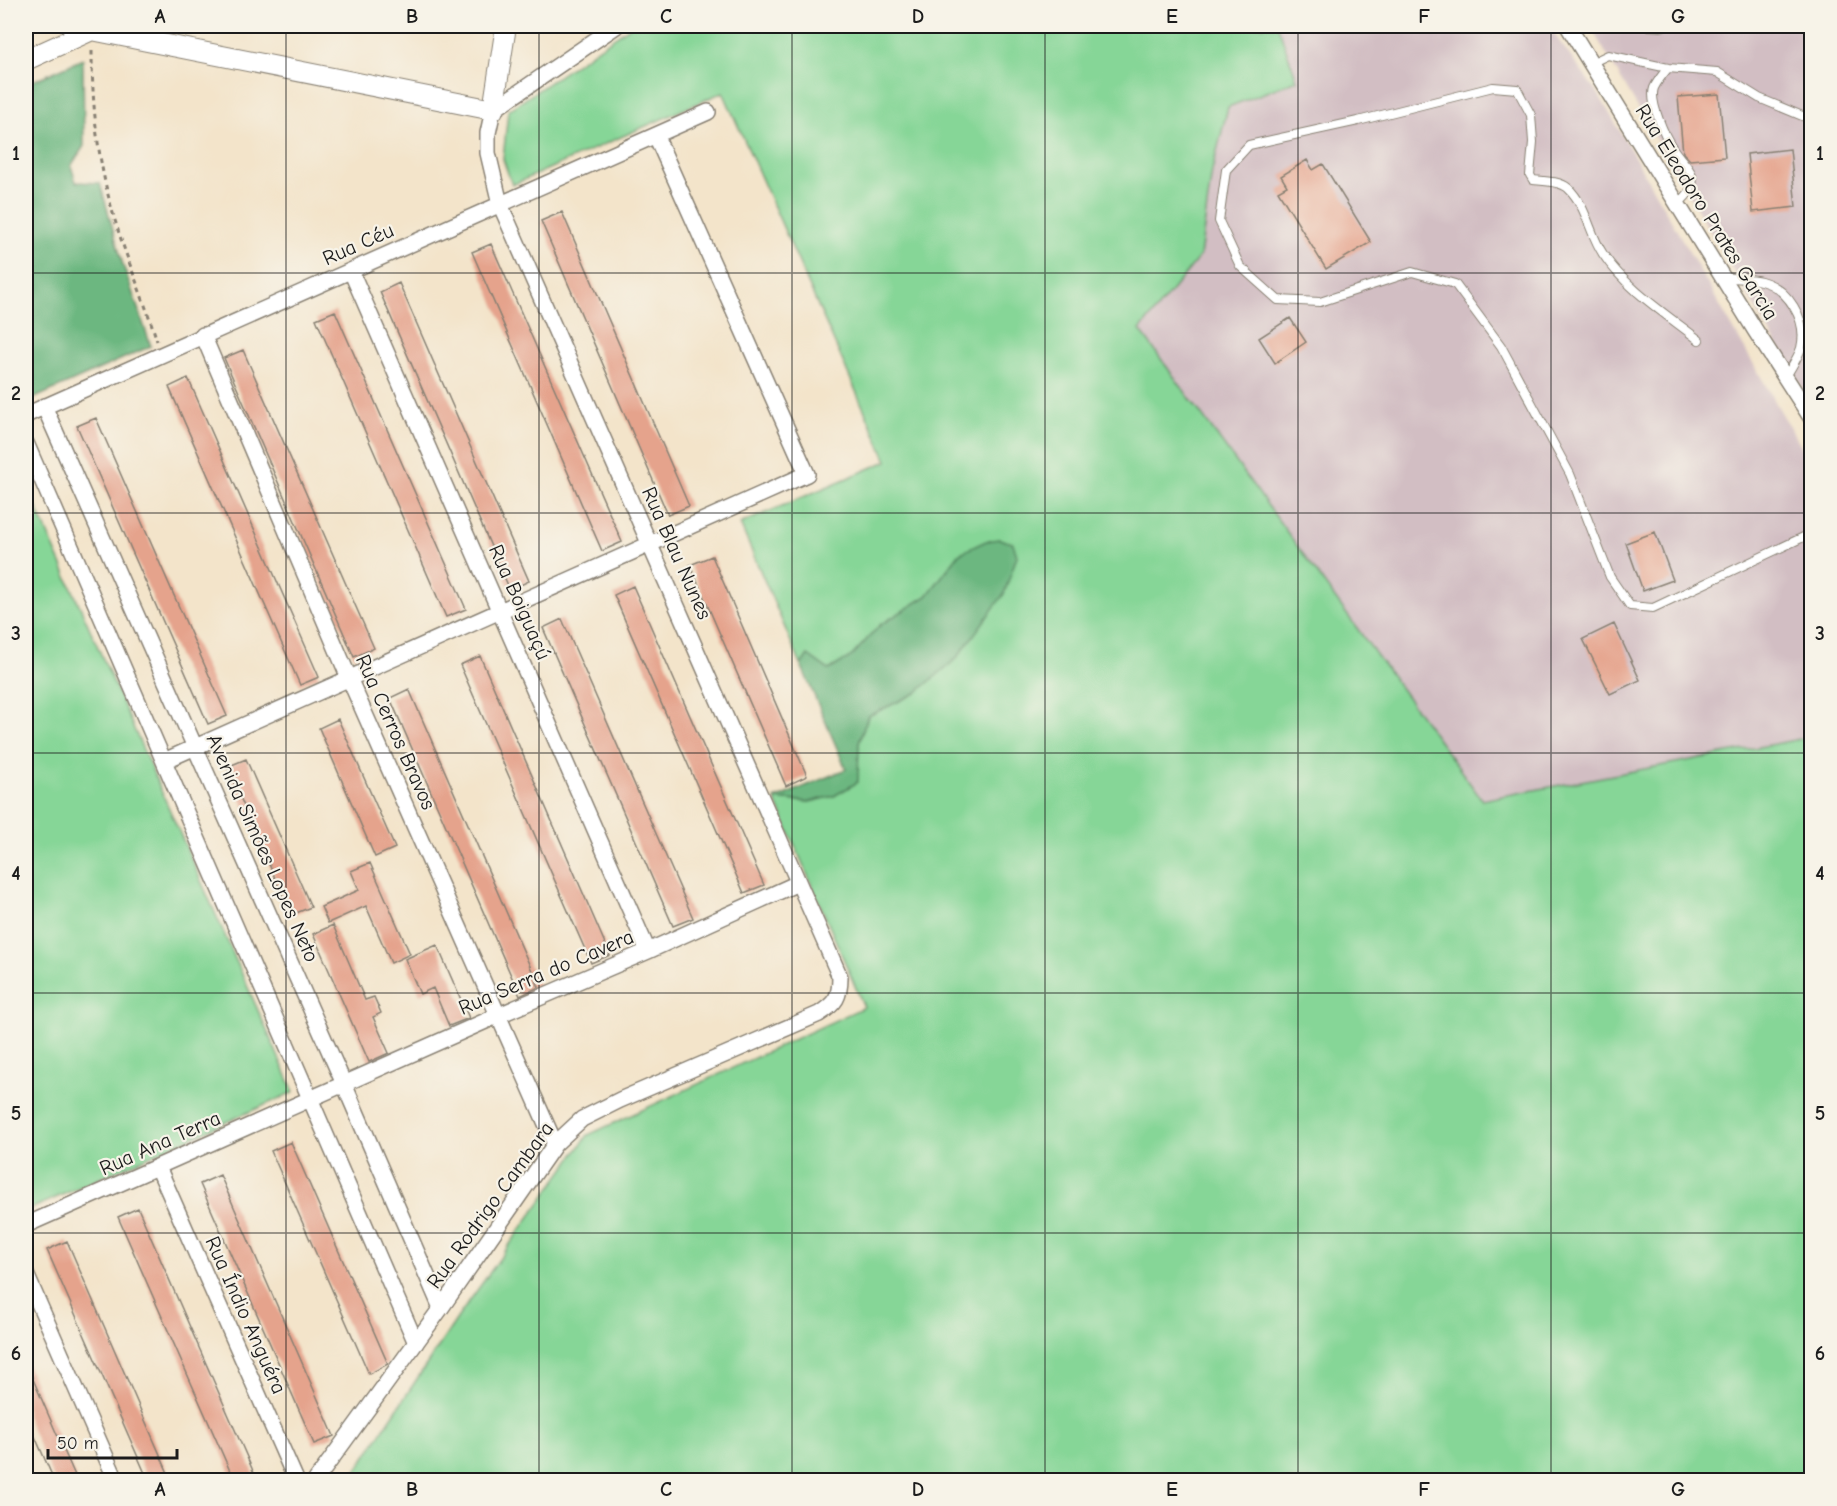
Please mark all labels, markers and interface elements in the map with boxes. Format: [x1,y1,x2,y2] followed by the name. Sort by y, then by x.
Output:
[154,5,166,28] text: A
[406,5,418,28] text: B
[660,5,672,28] text: C
[912,5,924,28] text: D
[1166,5,1178,28] text: E
[1418,5,1430,28] text: F
[1671,5,1685,28] text: G
[1631,100,1783,324] street label: Rua Eleodoro Prates Garcia
[12,142,20,165] text: 1
[1816,142,1824,165] text: 1
[319,218,397,270] street label: Rua Céu
[11,382,21,405] text: 2
[1815,382,1825,405] text: 2
[637,483,717,623] street label: Rua Blau Nunes
[484,541,556,663] street label: Rua Boiguaçú
[11,622,21,645] text: 3
[1815,622,1825,645] text: 3
[351,651,441,813] street label: Rua Cerros Bravos
[202,730,324,966] street label: Avenida Simões Lopes Neto
[11,862,21,885] text: 4
[1815,862,1825,885] text: 4
[455,924,637,1020] street label: Rua Serra do Cavera
[11,1102,21,1125] text: 5
[1815,1102,1825,1125] text: 5
[96,1106,224,1180] street label: Rua Ana Terra
[422,1117,558,1293] street label: Rua Rodrigo Cambara
[200,1232,292,1398] street label: Rua Índio Anguéra
[11,1342,21,1365] text: 6
[1815,1342,1825,1365] text: 6
[48,1422,177,1460] scale bar
[57,1433,99,1454] text: 50 m
[154,1478,166,1501] text: A
[406,1478,418,1501] text: B
[660,1478,672,1501] text: C
[912,1478,924,1501] text: D
[1166,1478,1178,1501] text: E
[1418,1478,1430,1501] text: F
[1671,1478,1685,1501] text: G

